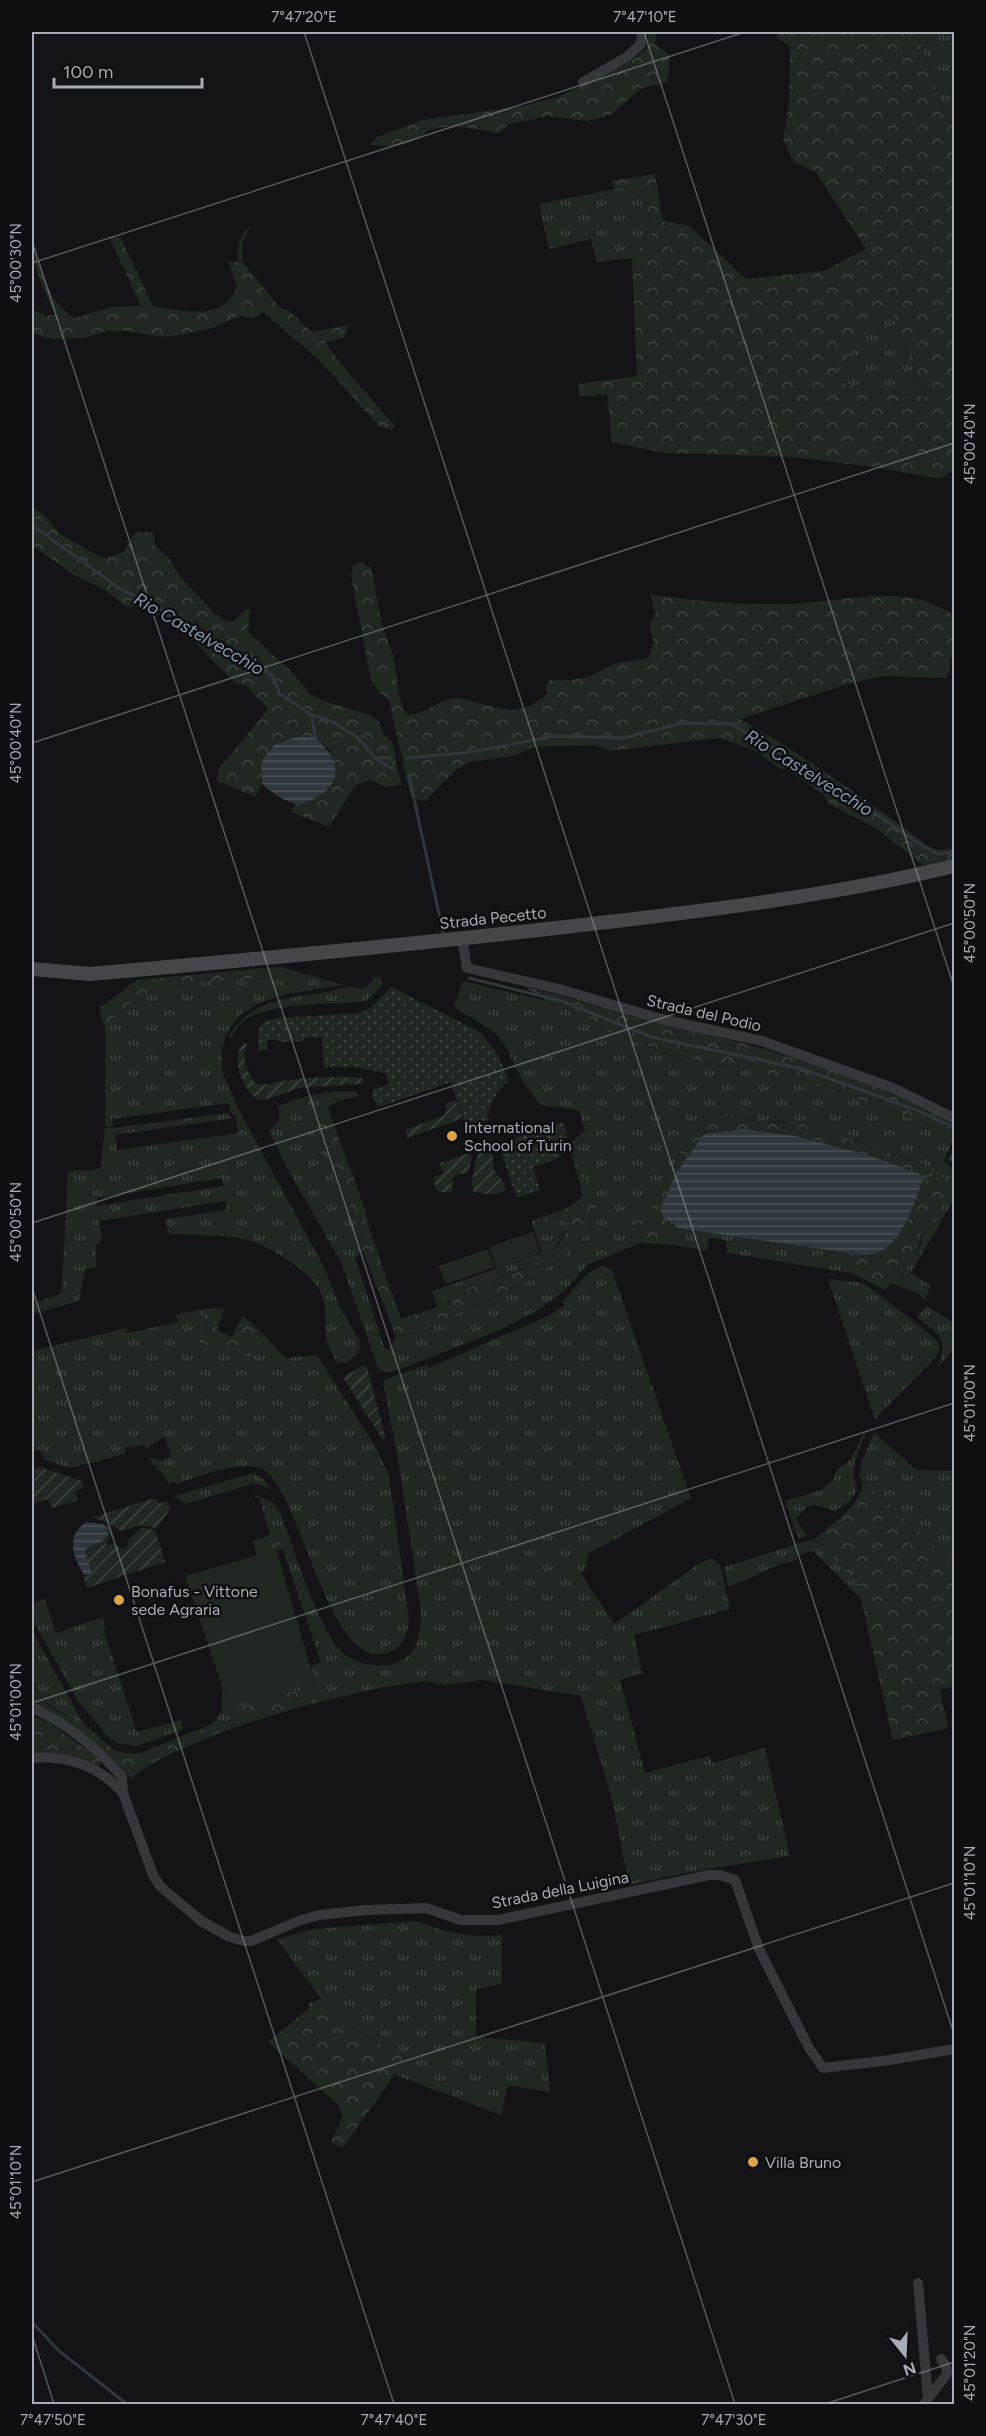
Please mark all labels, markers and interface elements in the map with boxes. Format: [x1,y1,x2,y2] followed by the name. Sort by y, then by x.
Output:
[271,8,337,26] text: 7°47'20"E
[613,8,677,26] text: 7°47'10"E
[54,51,202,89] scale bar
[63,61,113,83] text: 100 m
[7,223,25,303] text: 45°00'30"N
[961,403,979,485] text: 45°00'40"N
[130,588,268,680] water label: Rio Castelvecchio
[7,702,25,784] text: 45°00'40"N
[741,725,877,821] water label: Rio Castelvecchio
[961,883,979,963] text: 45°00'50"N
[439,903,547,933] street label: Strada Pecetto
[645,991,763,1035] street label: Strada del Podio
[464,1118,572,1155] place label: International School of Turin
[445,1129,459,1143] marker: International School of Turin
[7,1182,25,1262] text: 45°00'50"N
[961,1364,979,1442] text: 45°01'00"N
[131,1582,258,1619] place label: Bonafus - Vittone sede Agraria
[112,1593,126,1607] marker: Bonafus - Vittone sede Agraria
[7,1663,25,1741] text: 45°01'00"N
[961,1846,979,1920] text: 45°01'10"N
[490,1867,630,1913] street label: Strada della Luigina
[7,2145,25,2219] text: 45°01'10"N
[765,2153,841,2172] place label: Villa Bruno
[746,2155,760,2169] marker: Villa Bruno
[875,2325,935,2385] north arrow
[961,2325,979,2401] text: 45°01'20"N
[901,2358,918,2380] text: N
[20,2411,86,2429] text: 7°47'50"E
[361,2411,427,2429] text: 7°47'40"E
[701,2411,767,2429] text: 7°47'30"E

